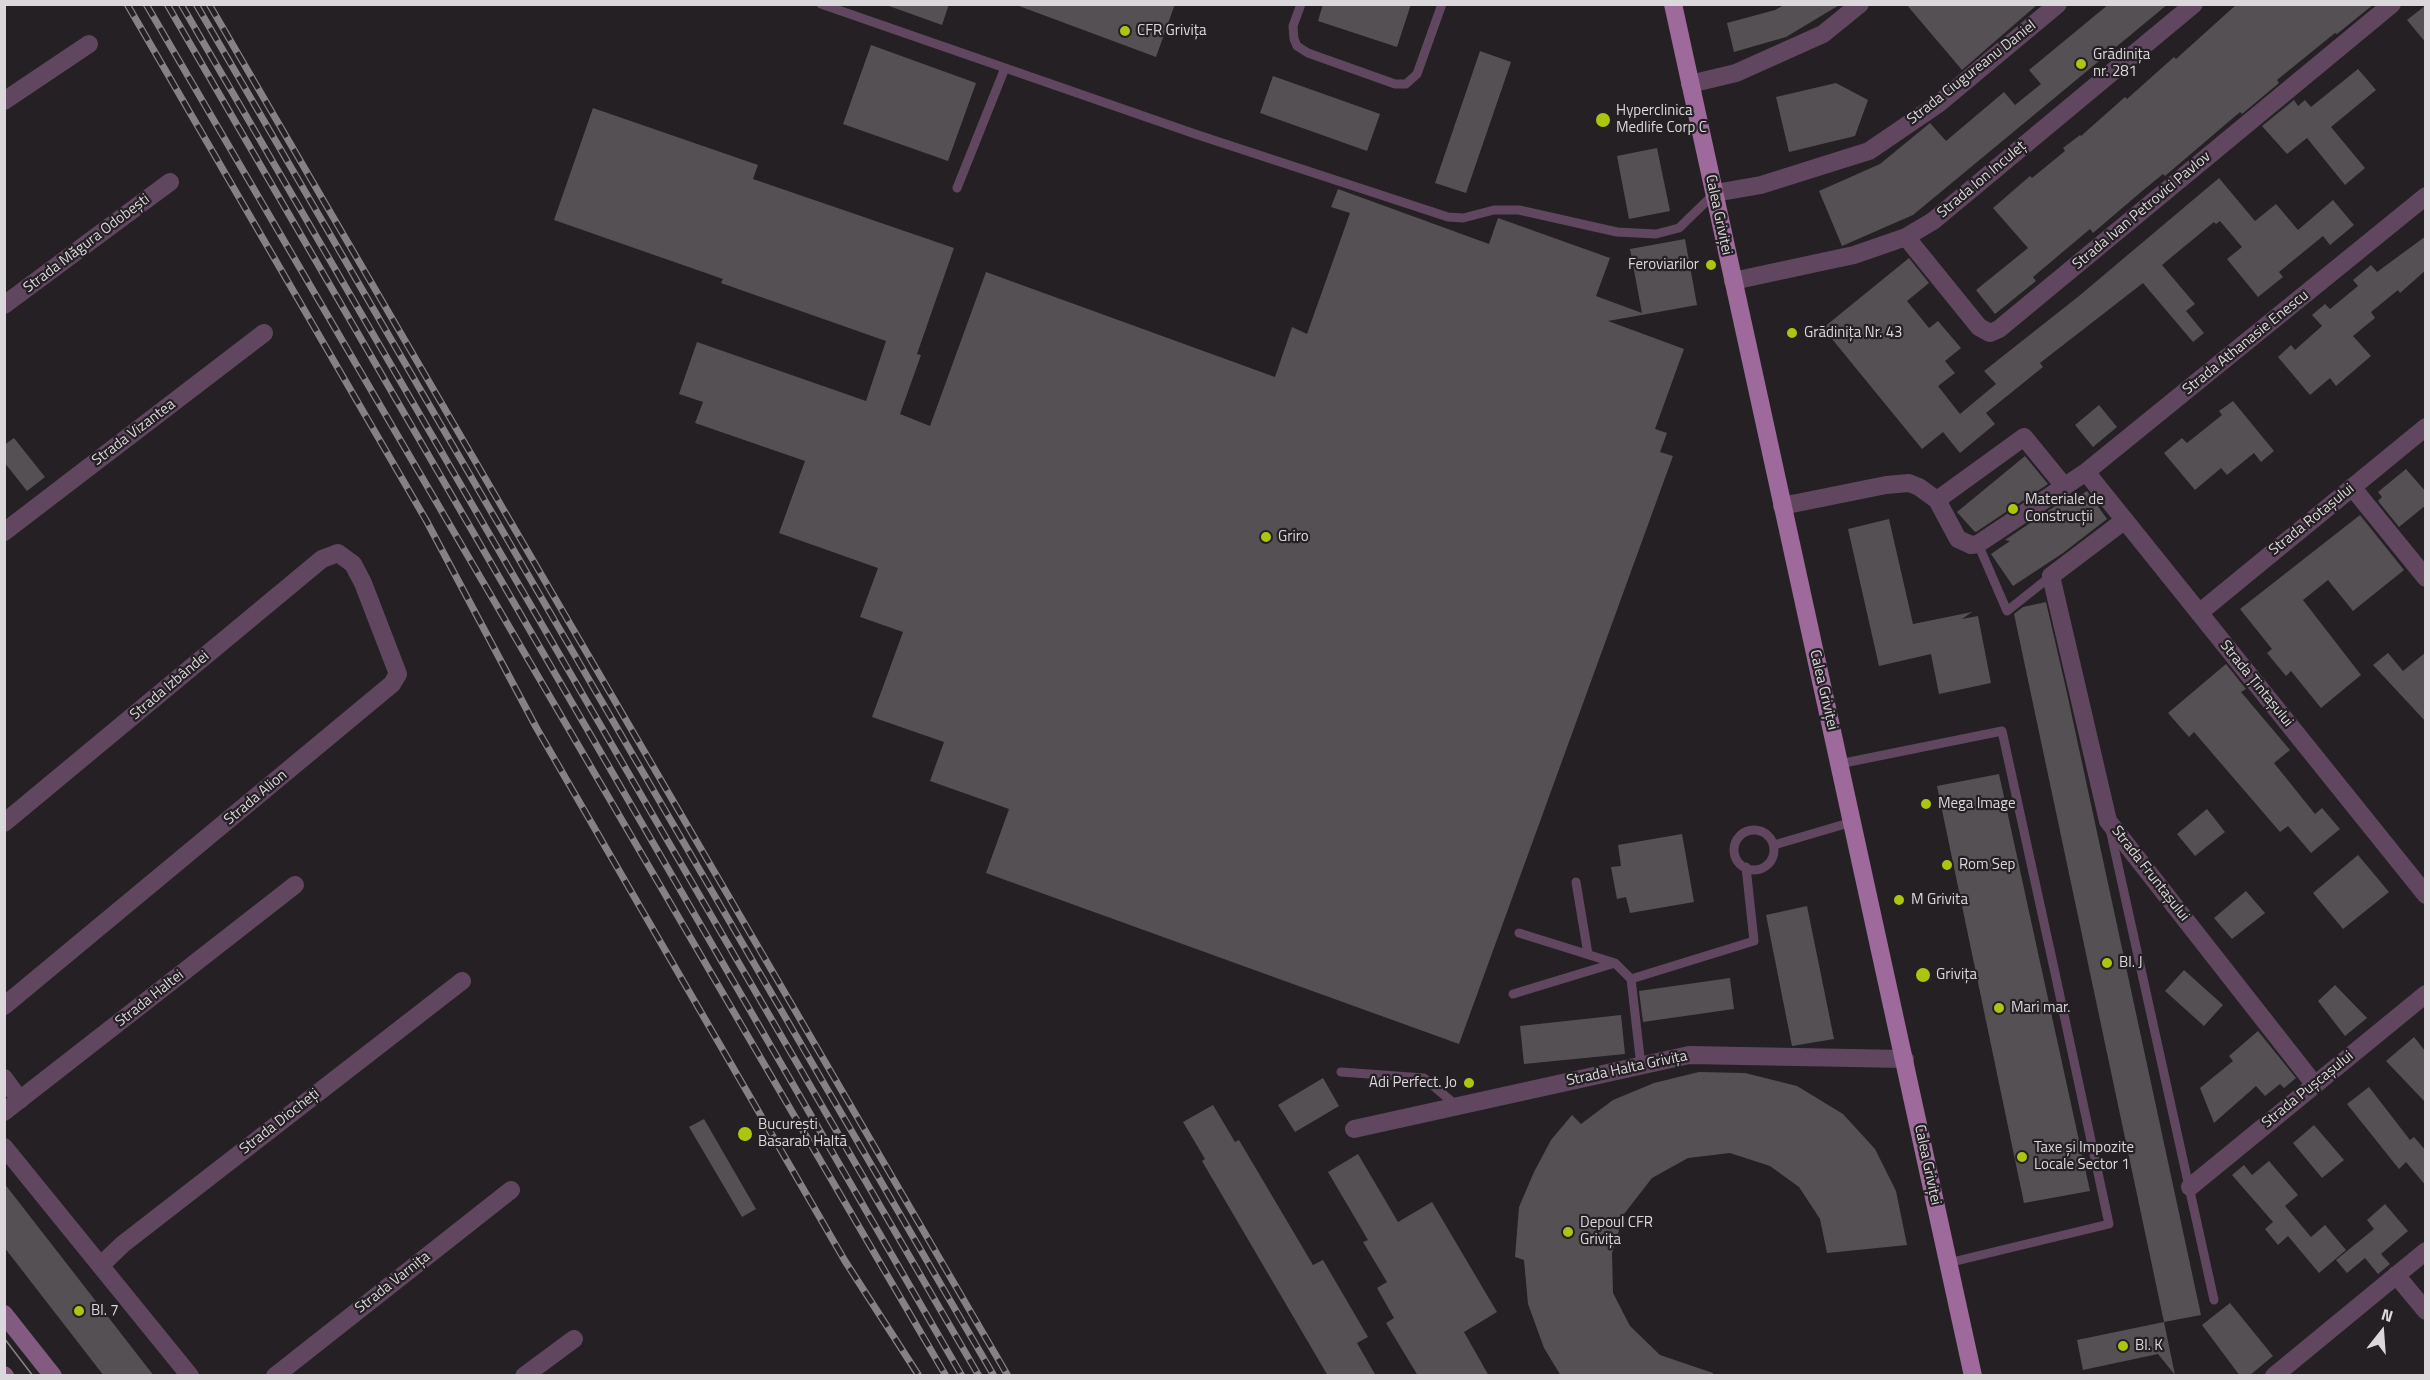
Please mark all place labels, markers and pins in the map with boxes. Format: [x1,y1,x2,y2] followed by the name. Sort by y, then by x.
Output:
[1137,22,1207,40] place label: CFR Grivița
[1118,24,1132,38] marker: CFR Grivița
[2093,46,2150,81] place label: Grădinița nr. 281
[2074,57,2088,71] marker: Grădinița nr. 281
[1616,102,1707,137] place label: Hyperclinica Medlife Corp C
[1594,111,1612,129] marker: Hyperclinica Medlife Corp C
[1628,256,1699,274] place label: Feroviarilor
[1704,258,1718,272] marker: Feroviarilor
[1804,324,1902,342] place label: Grădinița Nr. 43
[1785,326,1799,340] marker: Grădinița Nr. 43
[2025,491,2104,526] place label: Materiale de Construcții
[2006,502,2020,516] marker: Materiale de Construcții
[1278,528,1309,546] place label: Griro
[1259,530,1273,544] marker: Griro
[1938,795,2016,813] place label: Mega Image
[1919,797,1933,811] marker: Mega Image
[1959,856,2015,874] place label: Rom Sep
[1940,858,1954,872] marker: Rom Sep
[1911,891,1968,909] place label: M Grivita
[1892,893,1906,907] marker: M Grivita
[2119,954,2143,972] place label: Bl. J
[2100,956,2114,970] marker: Bl. J
[1914,966,1932,984] marker: Grivița
[1936,966,1977,984] place label: Grivița
[2011,999,2071,1017] place label: Mari mar.
[1992,1001,2006,1015] marker: Mari mar.
[1369,1074,1457,1092] place label: Adi Perfect. Jo
[1462,1076,1476,1090] marker: Adi Perfect. Jo
[758,1116,847,1151] place label: București Basarab Haltă
[736,1125,754,1143] marker: București Basarab Haltă
[2034,1139,2134,1174] place label: Taxe și Impozite Locale Sector 1
[2015,1150,2029,1164] marker: Taxe și Impozite Locale Sector 1
[1580,1214,1653,1249] place label: Depoul CFR Grivița
[1561,1225,1575,1239] marker: Depoul CFR Grivița
[91,1302,119,1320] place label: Bl. 7
[72,1304,86,1318] marker: Bl. 7
[2135,1337,2163,1355] place label: Bl. K
[2116,1339,2130,1353] marker: Bl. K

